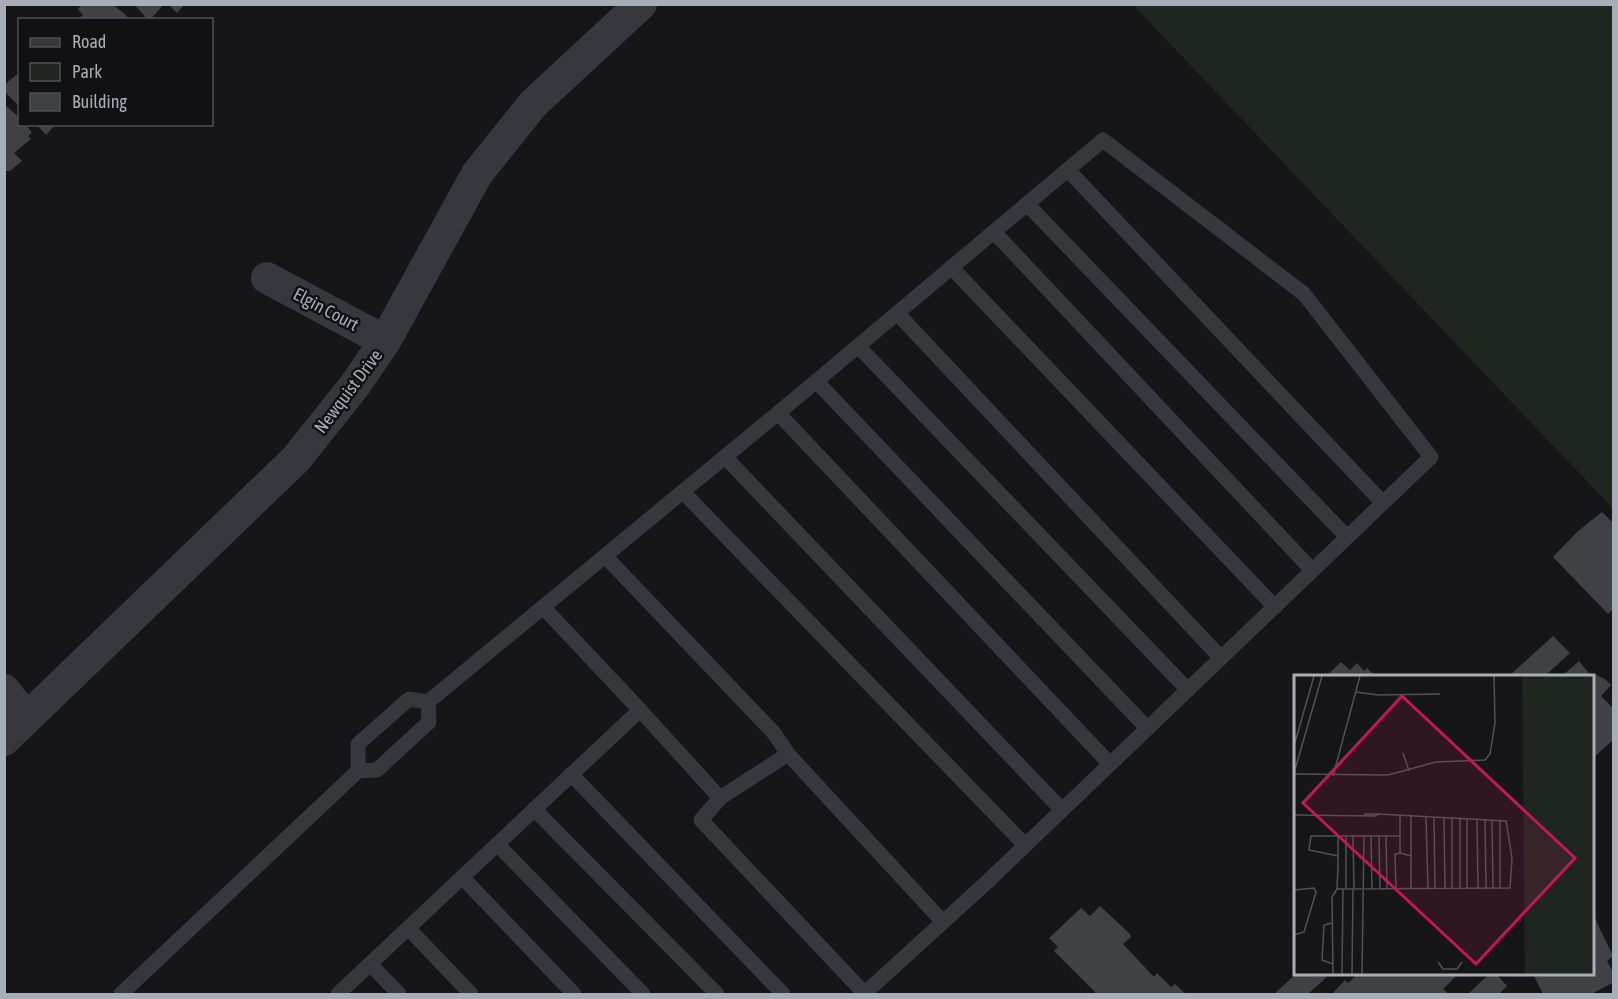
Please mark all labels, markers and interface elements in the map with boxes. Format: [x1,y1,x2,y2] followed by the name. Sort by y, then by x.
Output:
[18,18,213,126] legend
[72,31,106,52] text: Road
[72,61,102,82] text: Park
[72,91,127,112] text: Building
[290,283,362,335] street label: Elgin Court
[310,345,386,437] street label: Newquist Drive
[1294,675,1594,975] inset map

